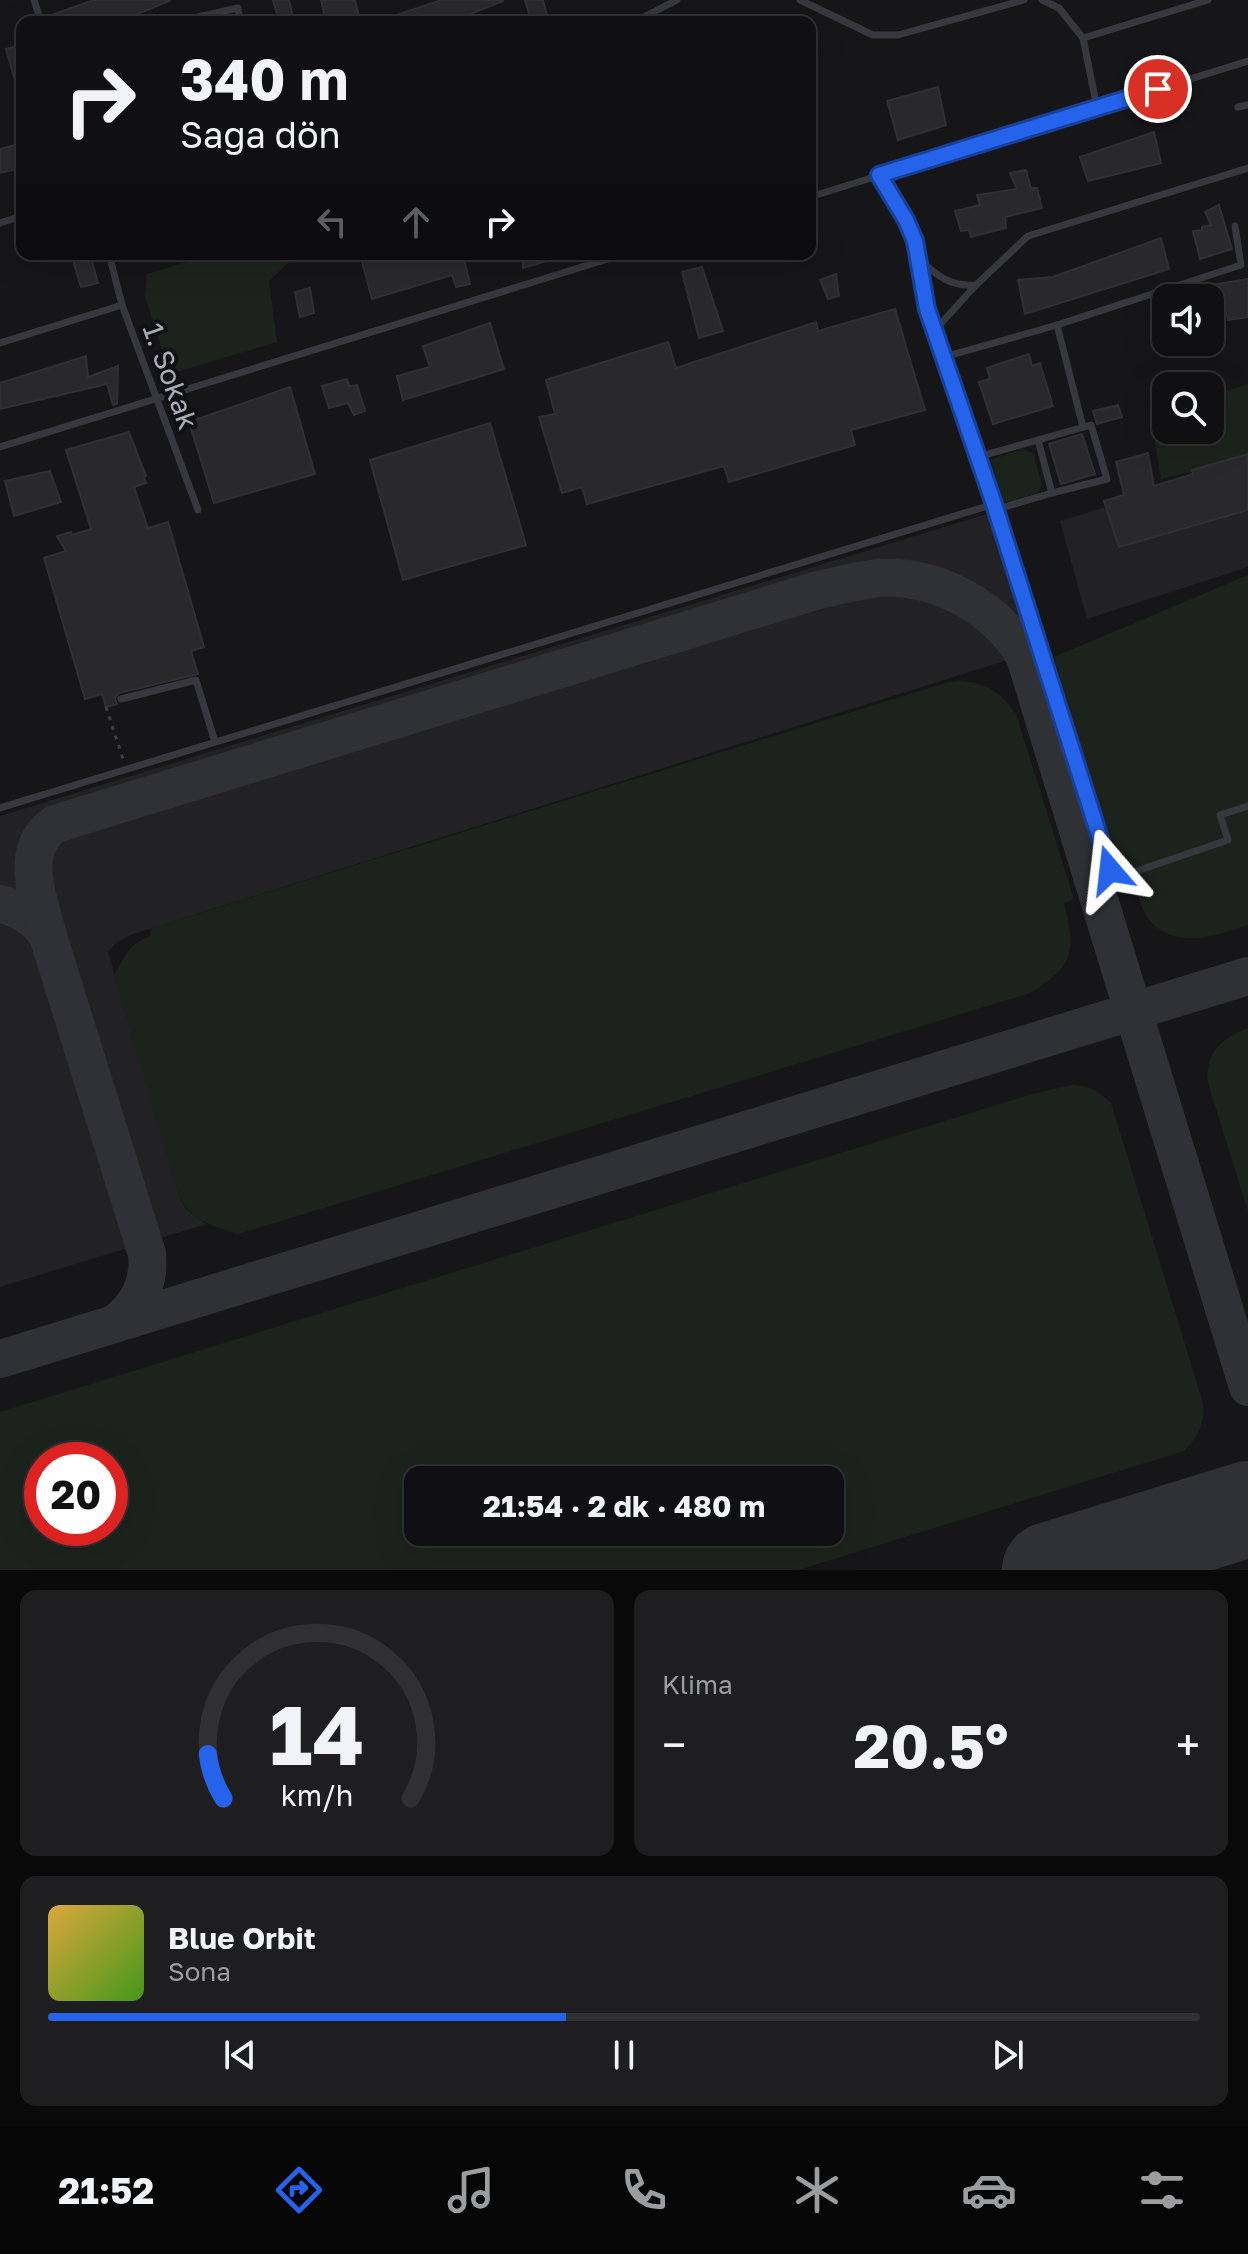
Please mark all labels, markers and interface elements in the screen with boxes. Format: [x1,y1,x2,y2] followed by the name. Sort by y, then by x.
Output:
[180,45,349,112] text: 340 m
[48,48,152,152] icon: right
[1124,55,1192,123] pin
[1136,67,1180,111] icon: arrive
[180,113,341,156] text: Sağa dön
[310,200,354,244] icon: left
[394,200,438,244] icon: ahead
[478,200,522,244] icon: right
[1152,284,1224,444] map controls
[1152,284,1224,356] button: sound
[137,318,206,434] street label: 1. Sokak
[1152,372,1224,444] button: search
[1068,828,1152,912] position arrow
[24,1442,128,1546] speed limit sign: 20
[483,1488,765,1524] text: 21:54 · 2 dk · 480 m
[662,1669,733,1700] text: Klima
[270,1683,364,1783] text: 14
[854,1709,1008,1781] text: 20.5°
[662,1718,686,1771] text: −
[1176,1718,1200,1771] text: +
[281,1778,353,1812] text: km/h
[168,1920,316,1956] text: Blue Orbit
[168,1956,231,1987] text: Sona
[218,2033,262,2077] icon: previous
[602,2033,646,2077] icon: pause
[986,2033,1030,2077] icon: next
[271,2162,327,2218] icon: directions
[443,2162,499,2218] icon: music
[616,2162,672,2218] icon: phone
[789,2162,845,2218] icon: climate
[961,2162,1017,2218] icon: car
[1134,2162,1190,2218] icon: filters
[58,2169,154,2212] text: 21:52

